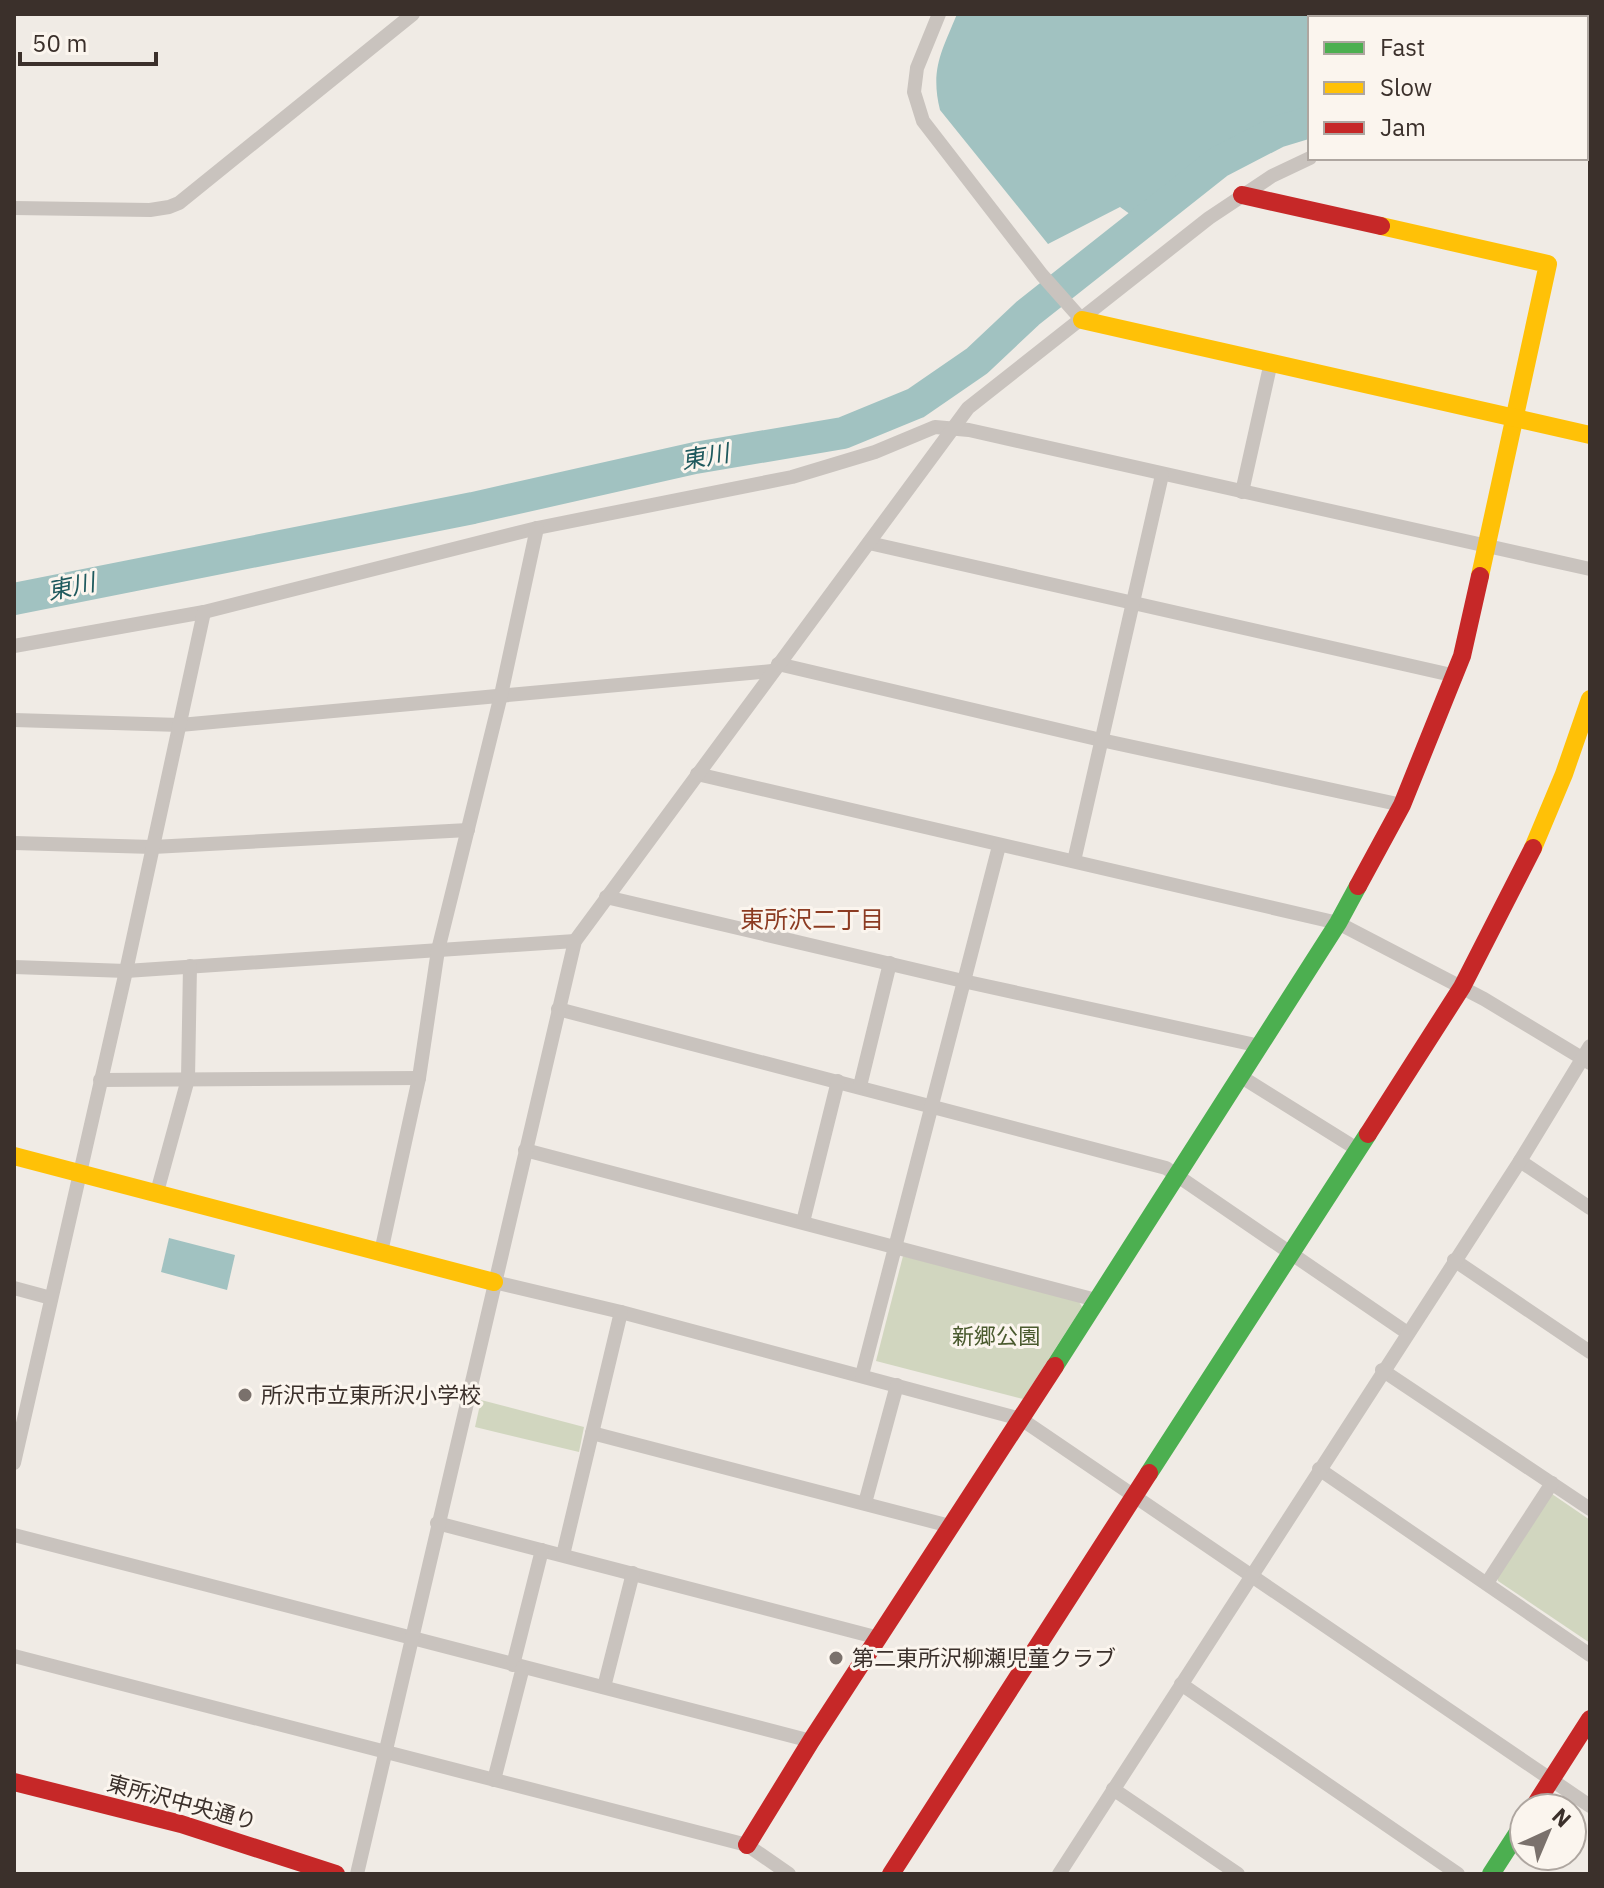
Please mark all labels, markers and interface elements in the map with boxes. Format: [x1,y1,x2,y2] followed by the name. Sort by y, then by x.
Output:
[20,16,156,66] scale bar
[1308,16,1588,160] legend
[32,27,87,59] text: 50 m
[1380,31,1425,63] text: Fast
[1380,71,1432,103] text: Slow
[1380,111,1426,143] text: Jam
[678,436,734,476] water label: 東川
[44,565,101,607] water label: 東川
[740,903,884,935] district label: 東所沢二丁目
[952,1321,1040,1350] park label: 新郷公園
[261,1380,481,1409] place label: 所沢市立東所沢小学校
[236,1386,254,1404] marker: 所沢市立東所沢小学校
[852,1643,1116,1672] place label: 第二東所沢柳瀬児童クラブ
[827,1649,845,1667] marker: 第二東所沢柳瀬児童クラブ
[104,1768,260,1835] street label: 東所沢中央通り
[1508,1792,1588,1872] north arrow
[1546,1801,1578,1833] text: N

